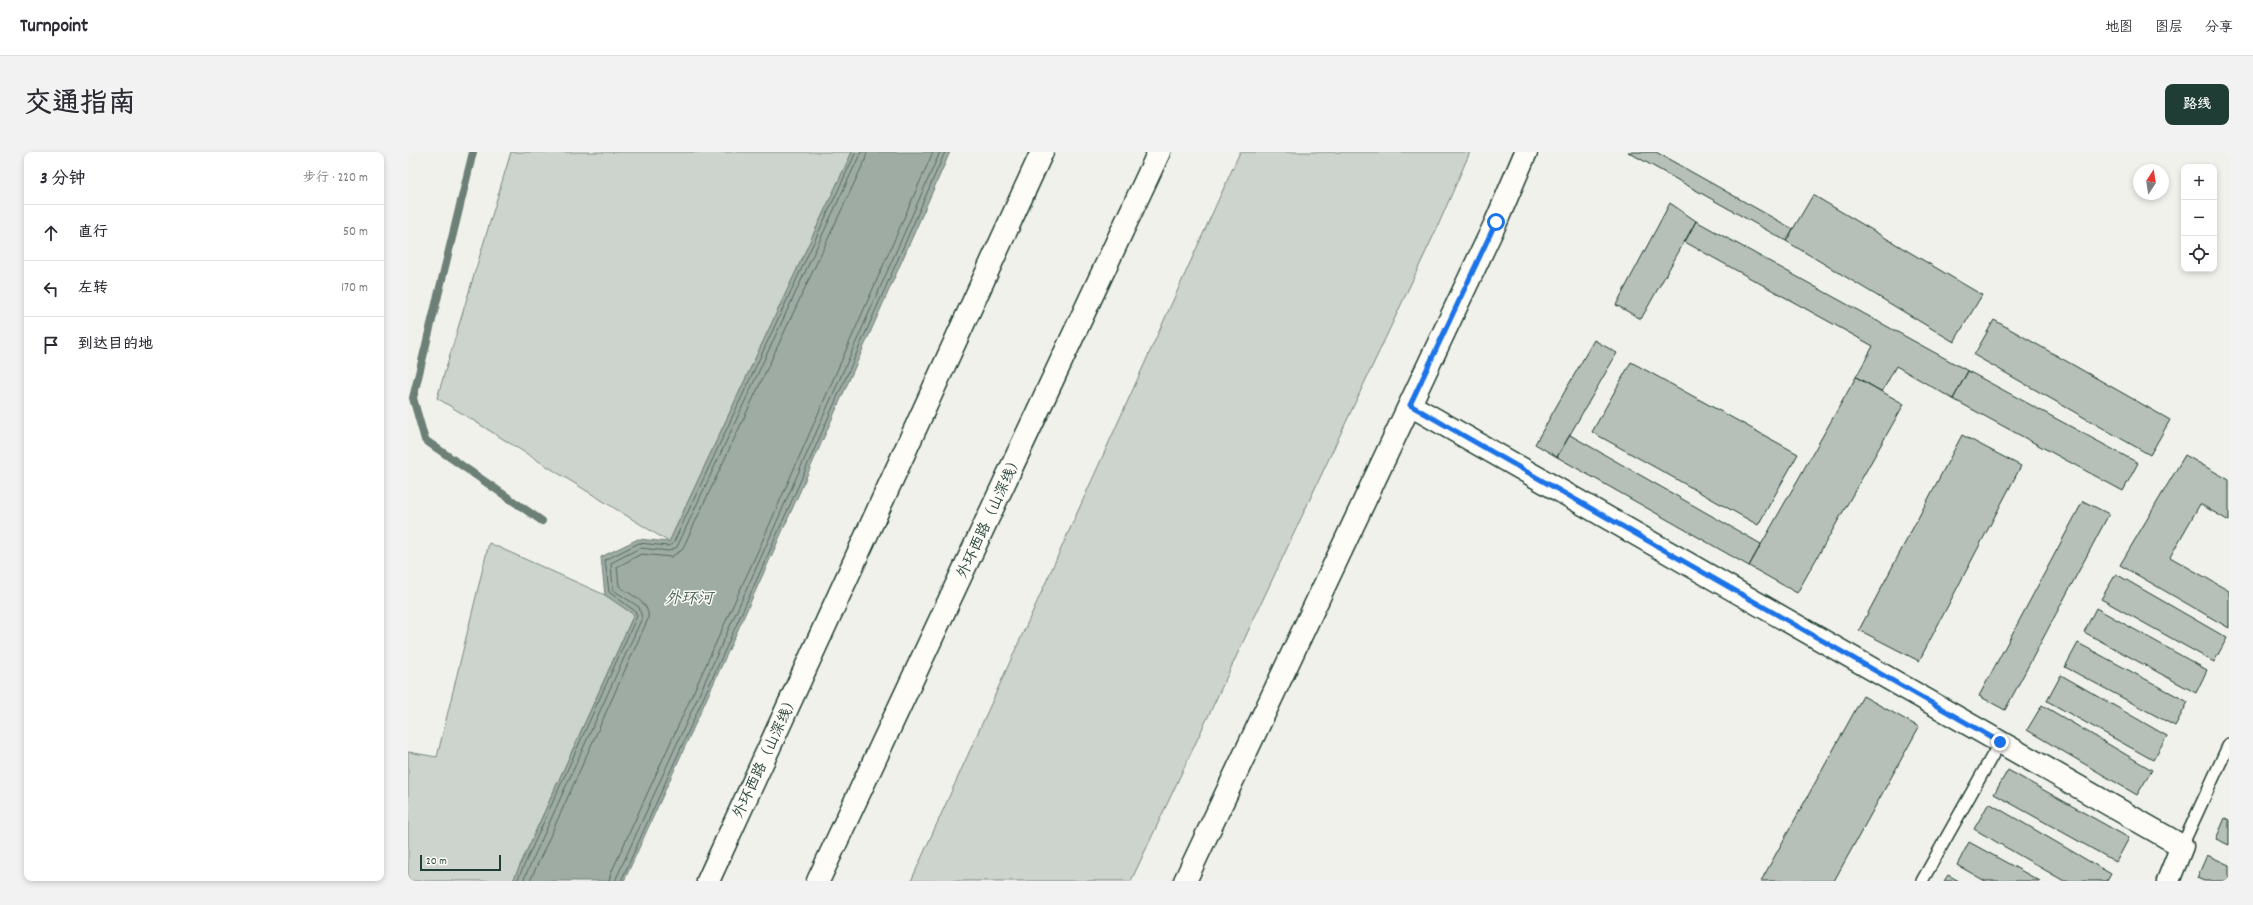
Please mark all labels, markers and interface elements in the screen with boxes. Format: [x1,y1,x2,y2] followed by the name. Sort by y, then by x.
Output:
[20,14,88,41] text: Turnpoint
[2105,18,2133,38] text: 地图
[2155,18,2183,38] text: 图层
[2205,18,2233,38] text: 分享
[2165,84,2229,125] button: 路线
[24,86,136,126] text: 交通指南
[2133,164,2169,200] north arrow
[2181,164,2217,272] map controls
[2181,164,2217,200] button: +
[40,168,85,192] text: 3 分钟
[303,169,368,188] text: 步行 · 220 m
[2181,200,2217,236] button: −
[1487,213,1505,231] route start
[40,222,62,244] icon: ahead
[78,222,108,244] text: 直行
[343,223,368,242] text: 50 m
[2181,236,2217,272] button: locate
[40,278,62,300] icon: left
[78,278,108,300] text: 左转
[341,279,368,298] text: 170 m
[40,334,62,356] icon: arrive
[78,334,153,356] text: 到达目的地
[952,451,1029,583] street label: 外环西路（山深线）
[665,588,716,611] water label: 外环河
[728,691,805,823] street label: 外环西路（山深线）
[1991,733,2009,751] route end
[420,853,501,872] scale bar
[426,854,447,870] text: 20 m

